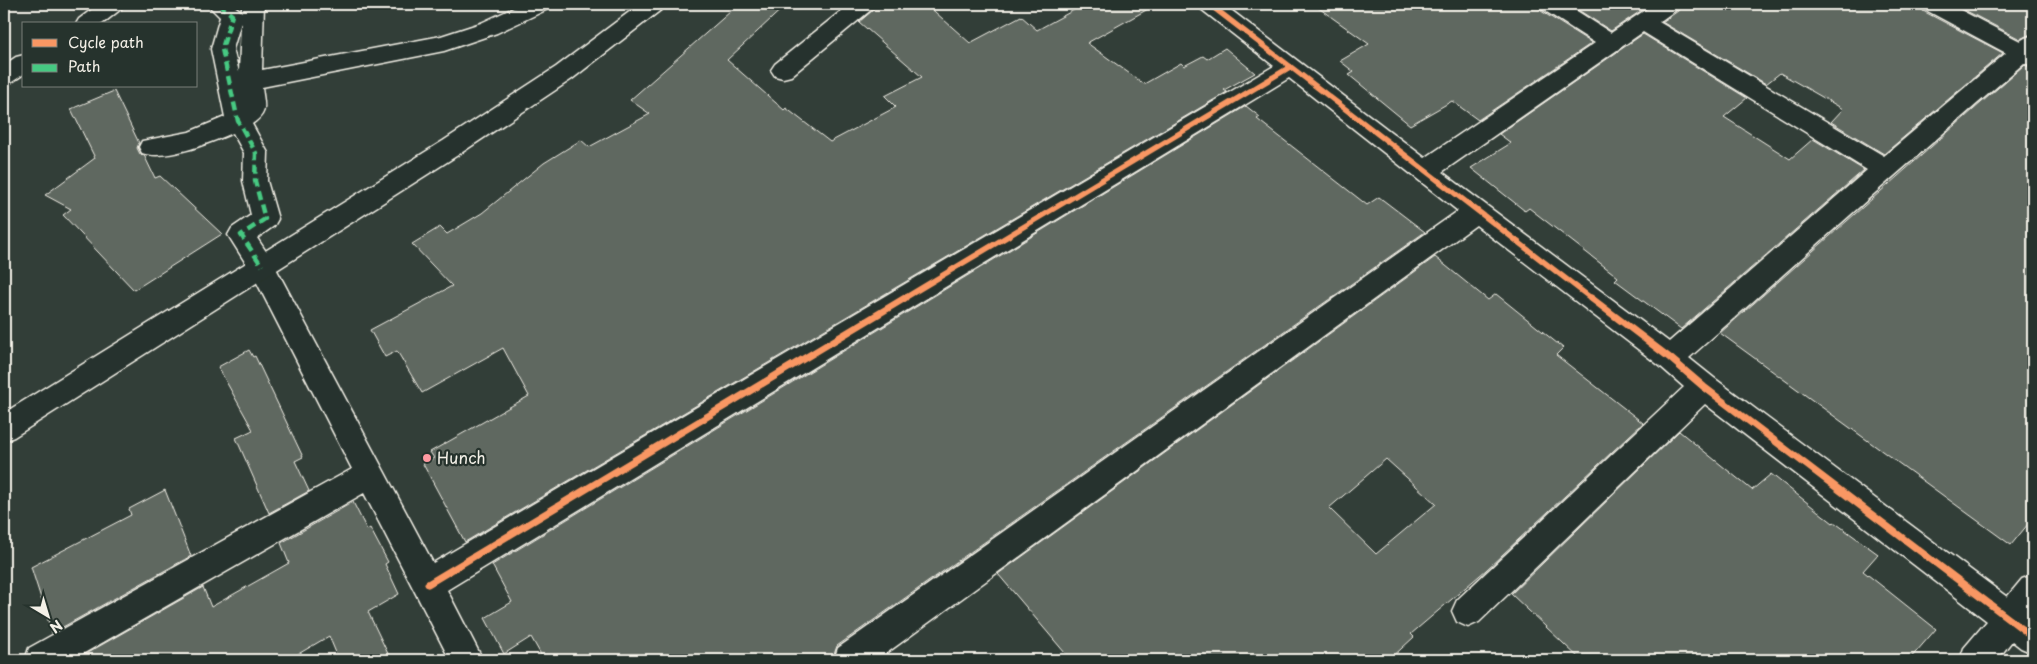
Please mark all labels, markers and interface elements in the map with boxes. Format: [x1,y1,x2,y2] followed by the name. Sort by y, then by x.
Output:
[22,22,198,88] legend
[68,30,144,53] text: Cycle path
[68,54,100,77] text: Path
[437,445,486,469] place label: Hunch
[421,452,433,464] marker: Hunch
[22,592,72,642] north arrow
[45,615,67,638] text: N

